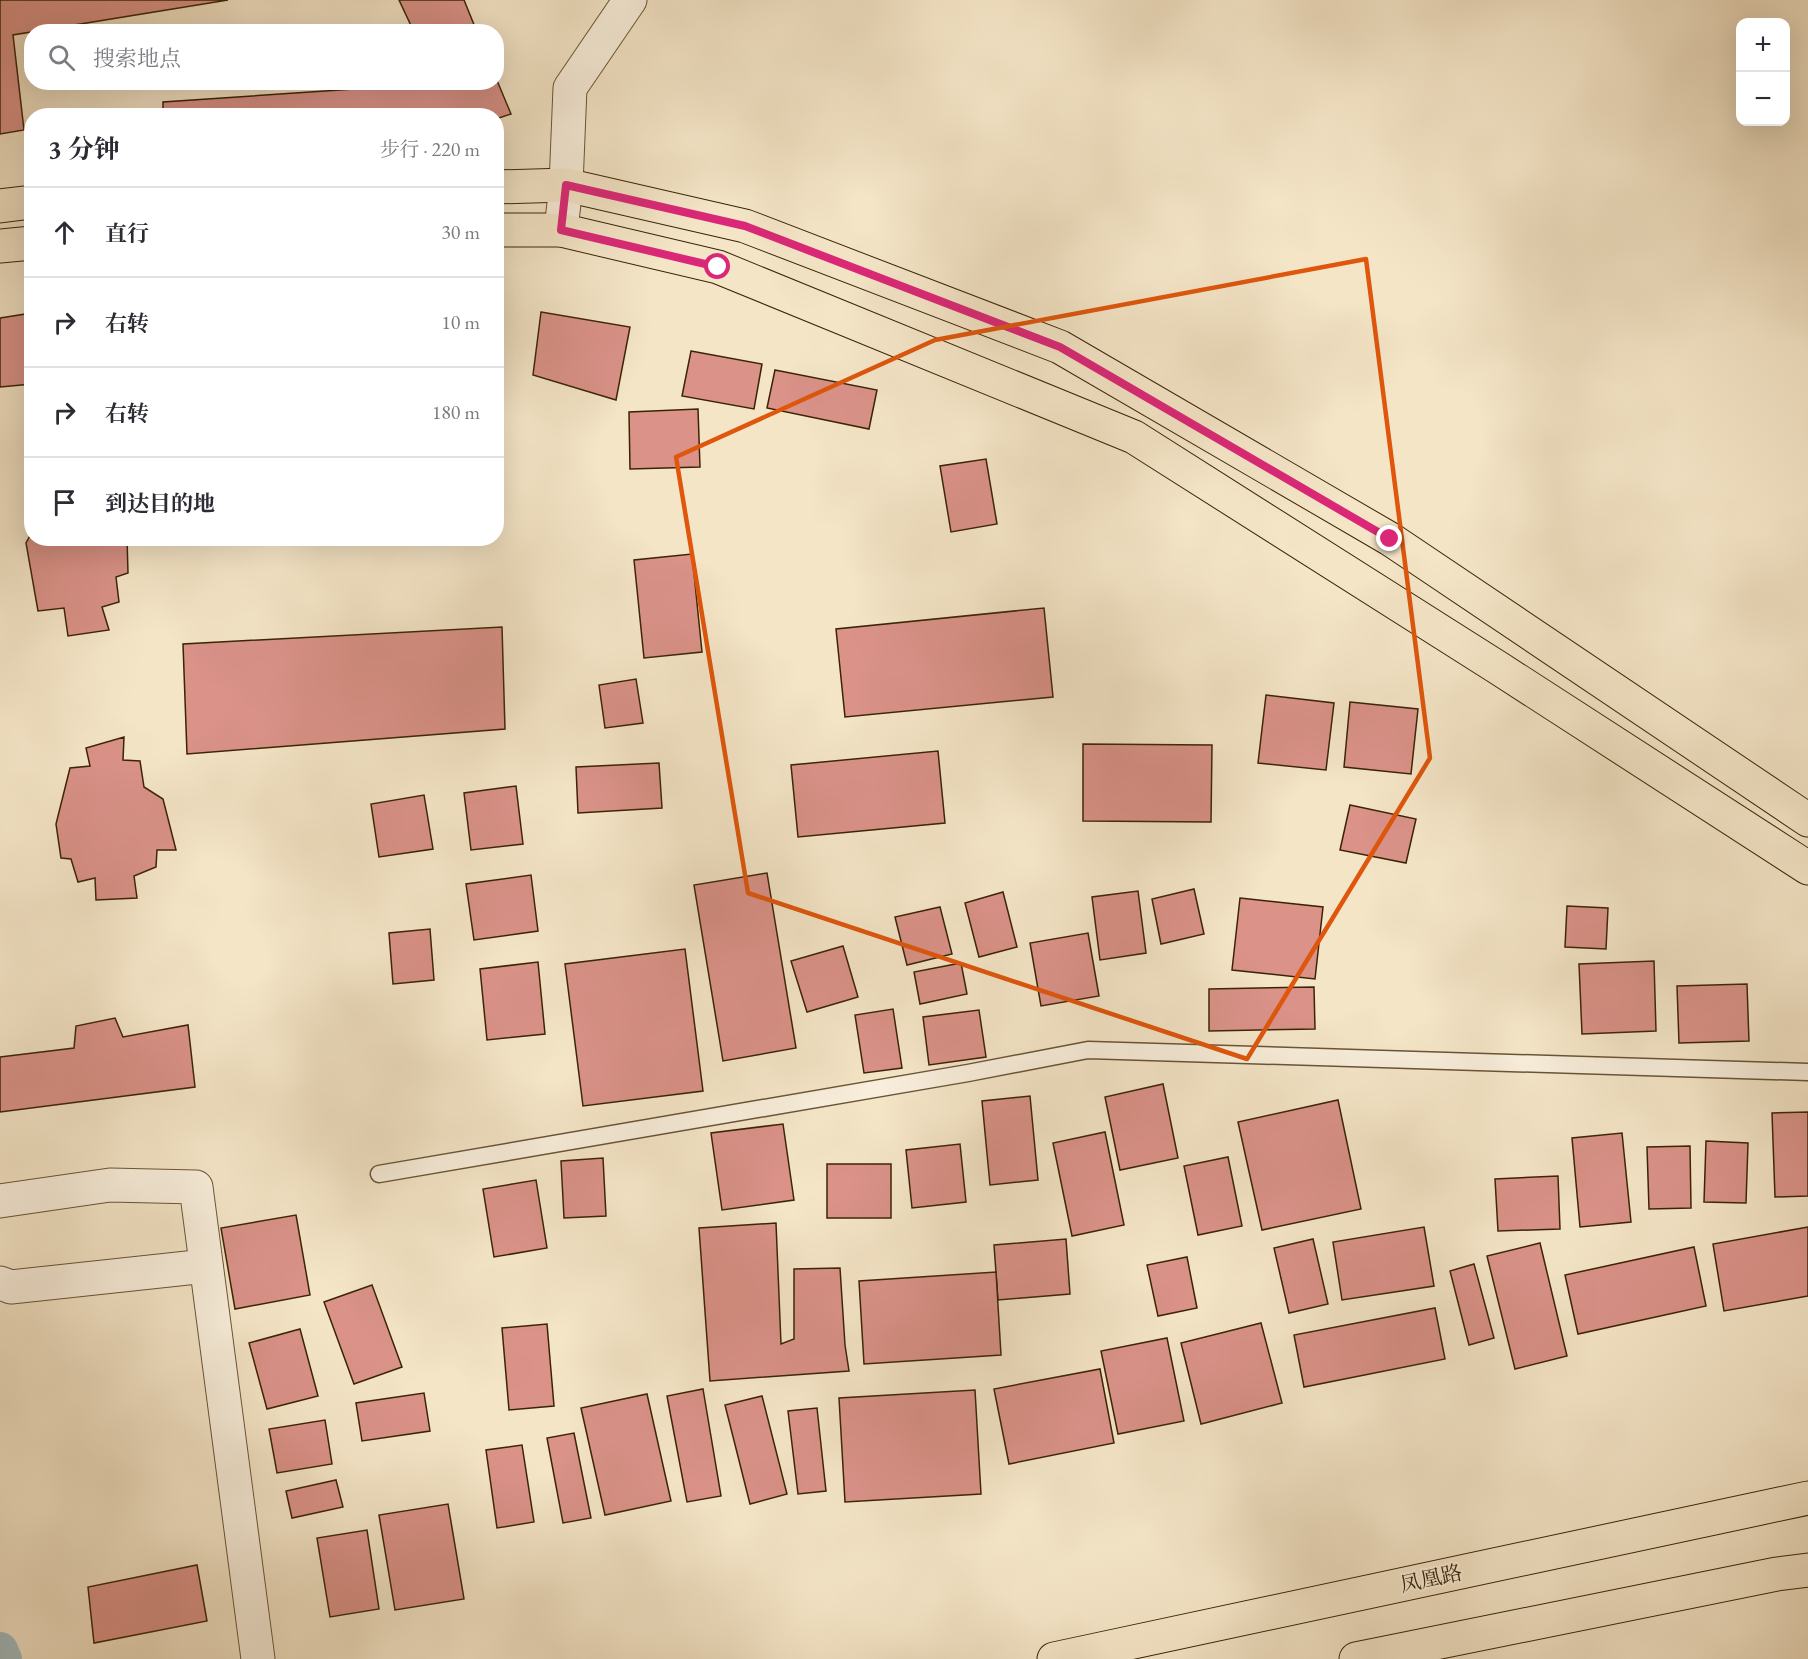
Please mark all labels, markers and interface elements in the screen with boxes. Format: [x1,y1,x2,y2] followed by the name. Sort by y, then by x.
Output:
[1736,18,1790,126] map controls
[1736,18,1790,72] button: +
[24,24,504,90] search box
[45,41,78,74] icon: search
[93,44,181,73] text: 搜索地点
[1736,72,1790,126] button: −
[48,132,120,166] text: 3 分钟
[380,136,480,162] text: 步行 · 220 m
[48,216,81,249] icon: ahead
[105,219,149,248] text: 直行
[441,219,480,245] text: 30 m
[704,253,730,279] route start
[48,306,81,339] icon: right
[105,309,149,338] text: 右转
[441,309,480,335] text: 10 m
[48,396,81,429] icon: right
[105,399,149,428] text: 右转
[432,399,480,425] text: 180 m
[48,486,81,519] icon: arrive
[105,489,215,518] text: 到达目的地
[1376,525,1402,551] route end
[1397,1558,1465,1598] street label: 凤凰路

